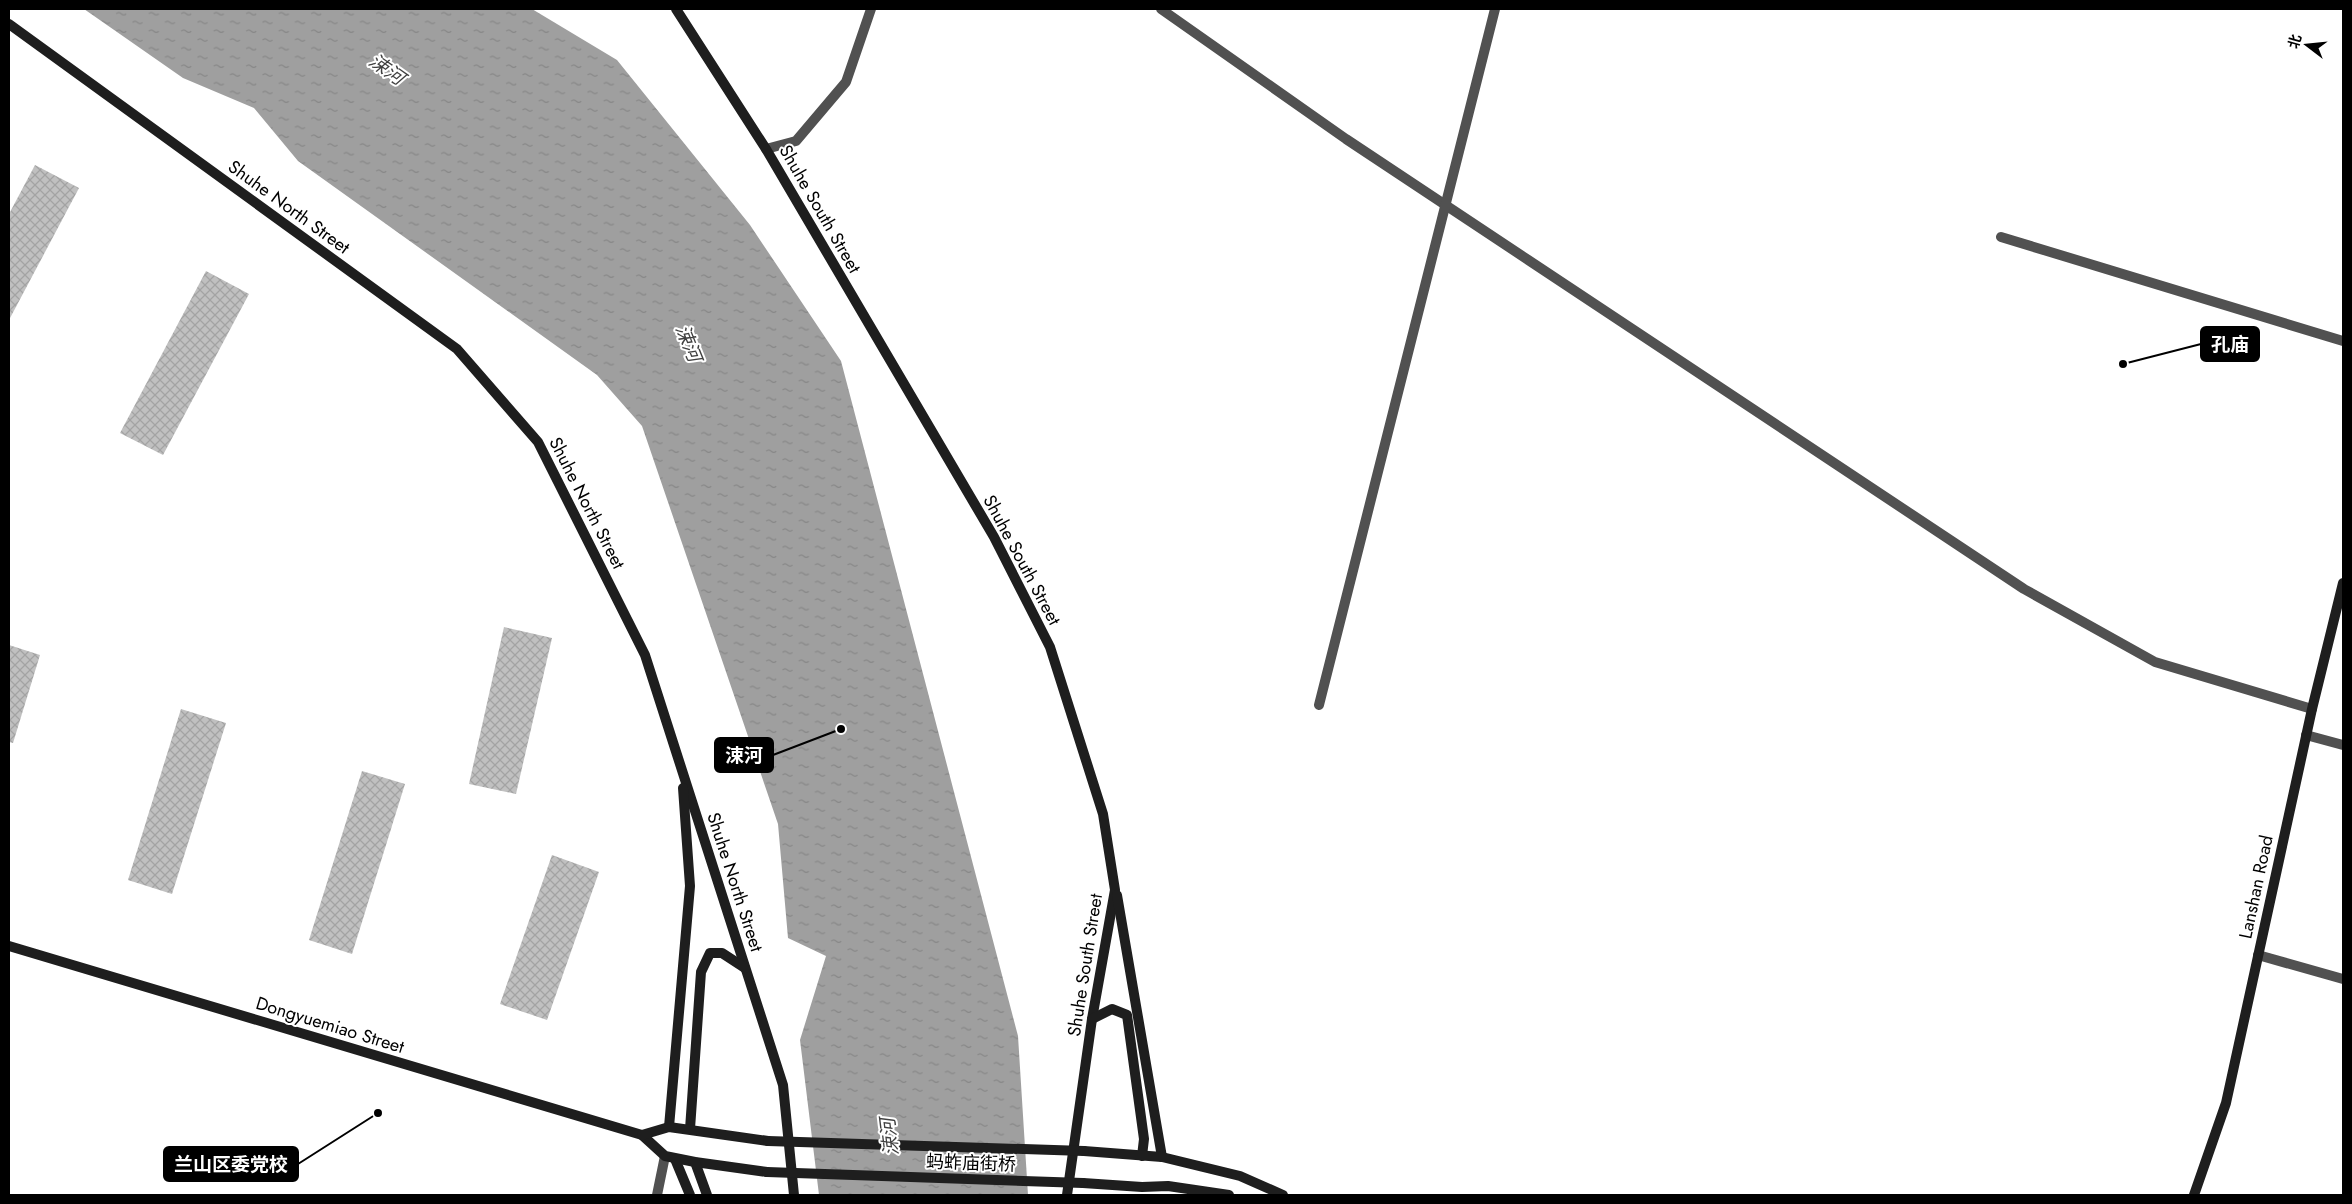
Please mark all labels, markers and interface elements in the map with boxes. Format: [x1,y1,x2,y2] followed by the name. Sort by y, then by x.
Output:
[2282,20,2332,70] north arrow
[2283,32,2306,51] text: 北
[363,47,413,94] water label: 涑河
[773,140,868,278] street label: Shuhe South Street
[223,154,356,261] street label: Shuhe North Street
[669,321,710,370] water label: 涑河
[2201,327,2259,361] callout: 孔庙
[2211,331,2249,358] text: 孔庙
[543,433,632,574] street label: Shuhe North Street
[977,490,1068,630] street label: Shuhe South Street
[715,738,773,772] callout: 涑河
[725,742,763,769] text: 涑河
[700,809,770,956] street label: Shuhe North Street
[2232,833,2280,941] street label: Lanshan Road
[1061,891,1109,1038] street label: Shuhe South Street
[253,990,408,1060] street label: Dongyuemiao Street
[873,1112,905,1157] water label: 涑河
[164,1147,298,1181] callout: 兰山区委党校
[926,1148,1016,1178] street label: 蚂蚱庙街桥
[174,1151,288,1178] text: 兰山区委党校

